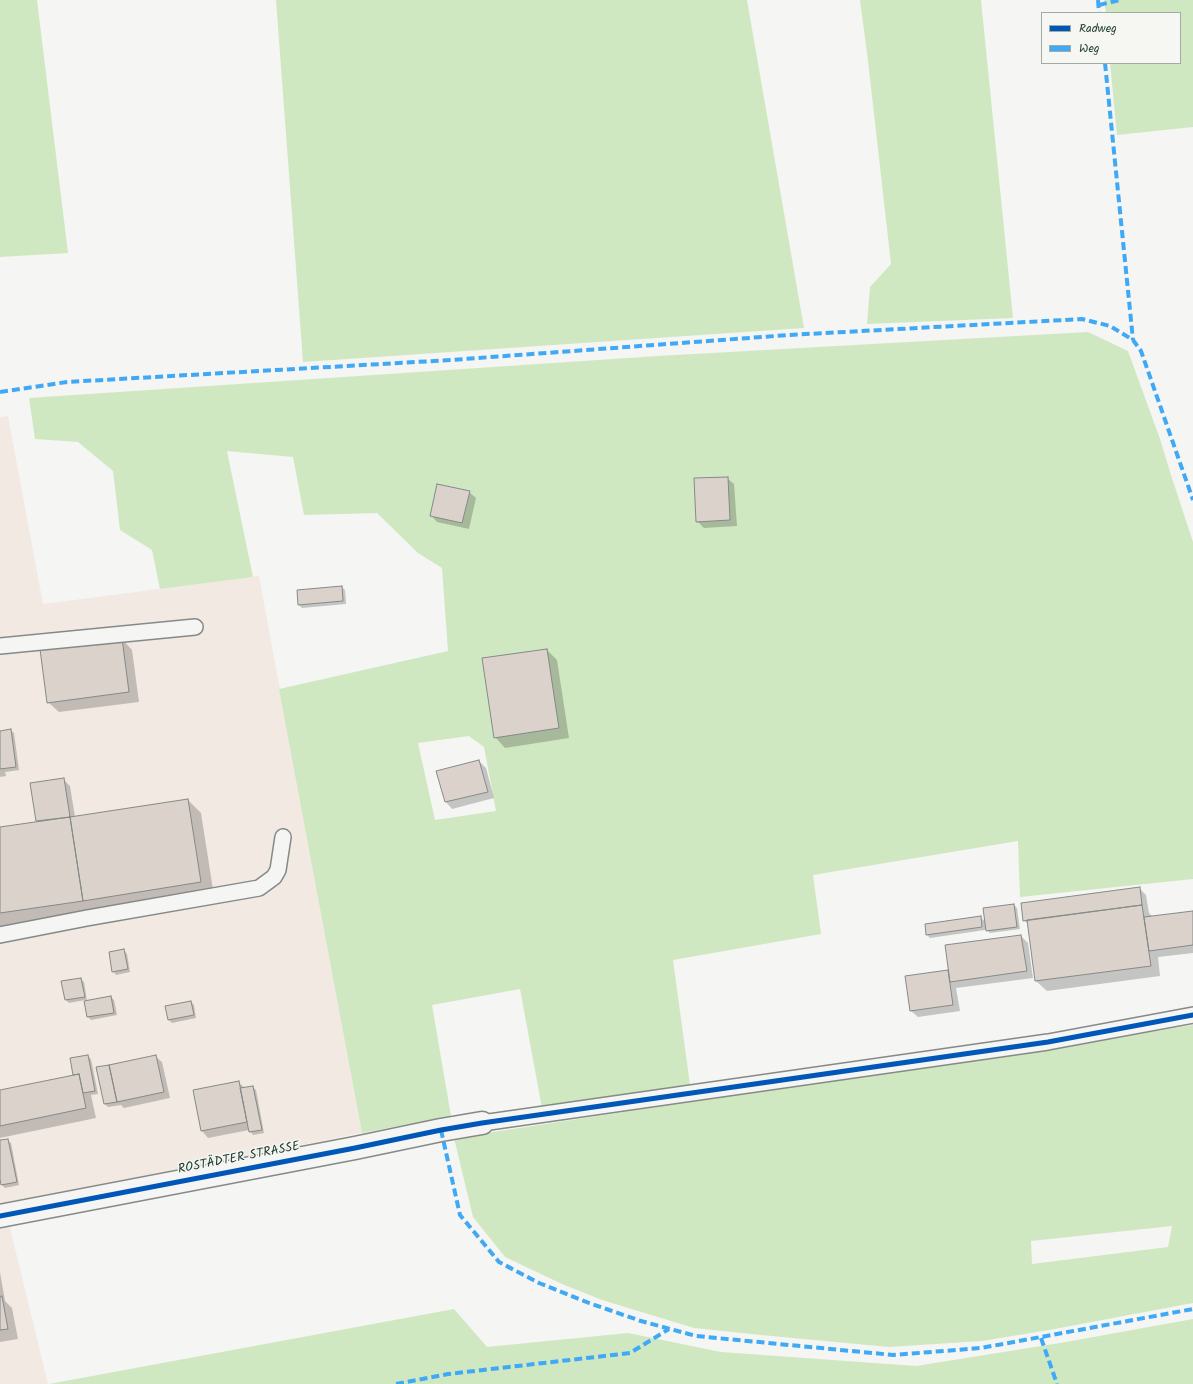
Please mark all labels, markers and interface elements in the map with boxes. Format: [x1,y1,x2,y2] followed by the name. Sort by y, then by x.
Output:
[1041,12,1181,64] legend
[1079,19,1117,38] text: Radweg
[1079,39,1099,58] text: Weg
[177,1140,301,1178] street label: ROSTÄDTER STRASSE

